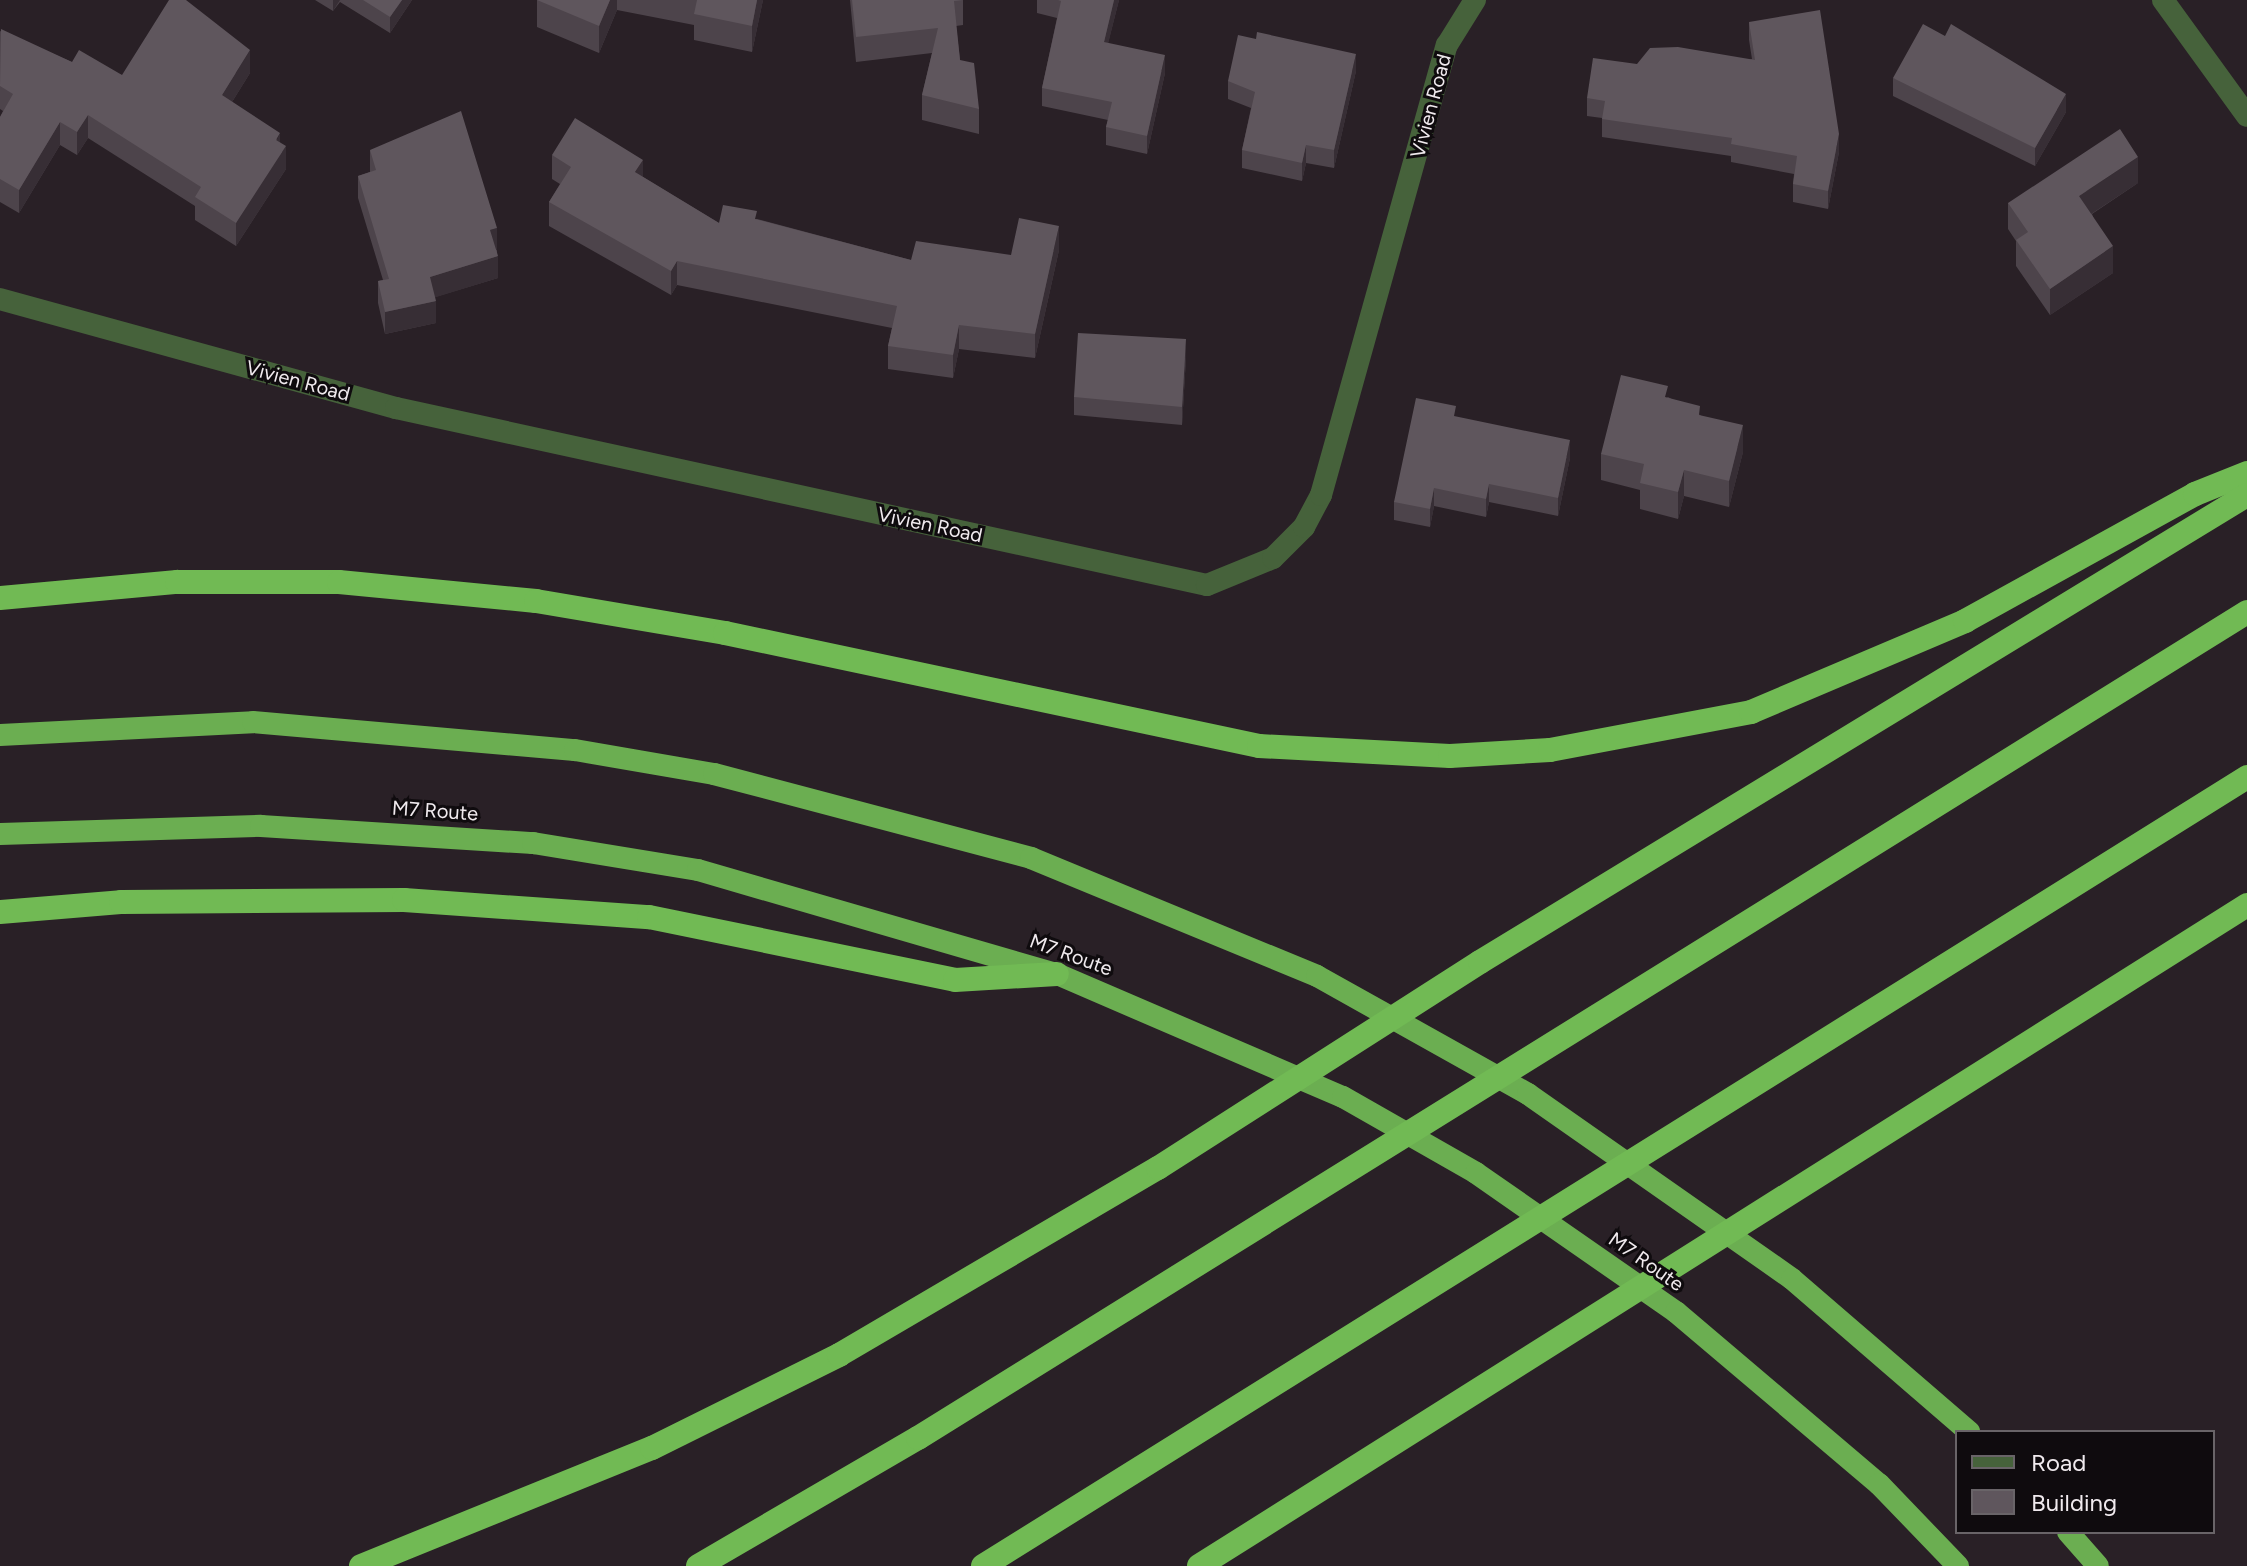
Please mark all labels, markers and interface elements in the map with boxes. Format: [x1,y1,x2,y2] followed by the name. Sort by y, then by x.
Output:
[1406,51,1456,161] street label: Vivien Road
[243,356,353,406] street label: Vivien Road
[875,502,985,548] street label: Vivien Road
[391,796,479,826] street label: M7 Route
[1026,929,1116,981] street label: M7 Route
[1604,1227,1688,1297] street label: M7 Route
[1955,1430,2215,1534] legend
[2031,1448,2086,1477] text: Road
[2031,1488,2117,1517] text: Building

